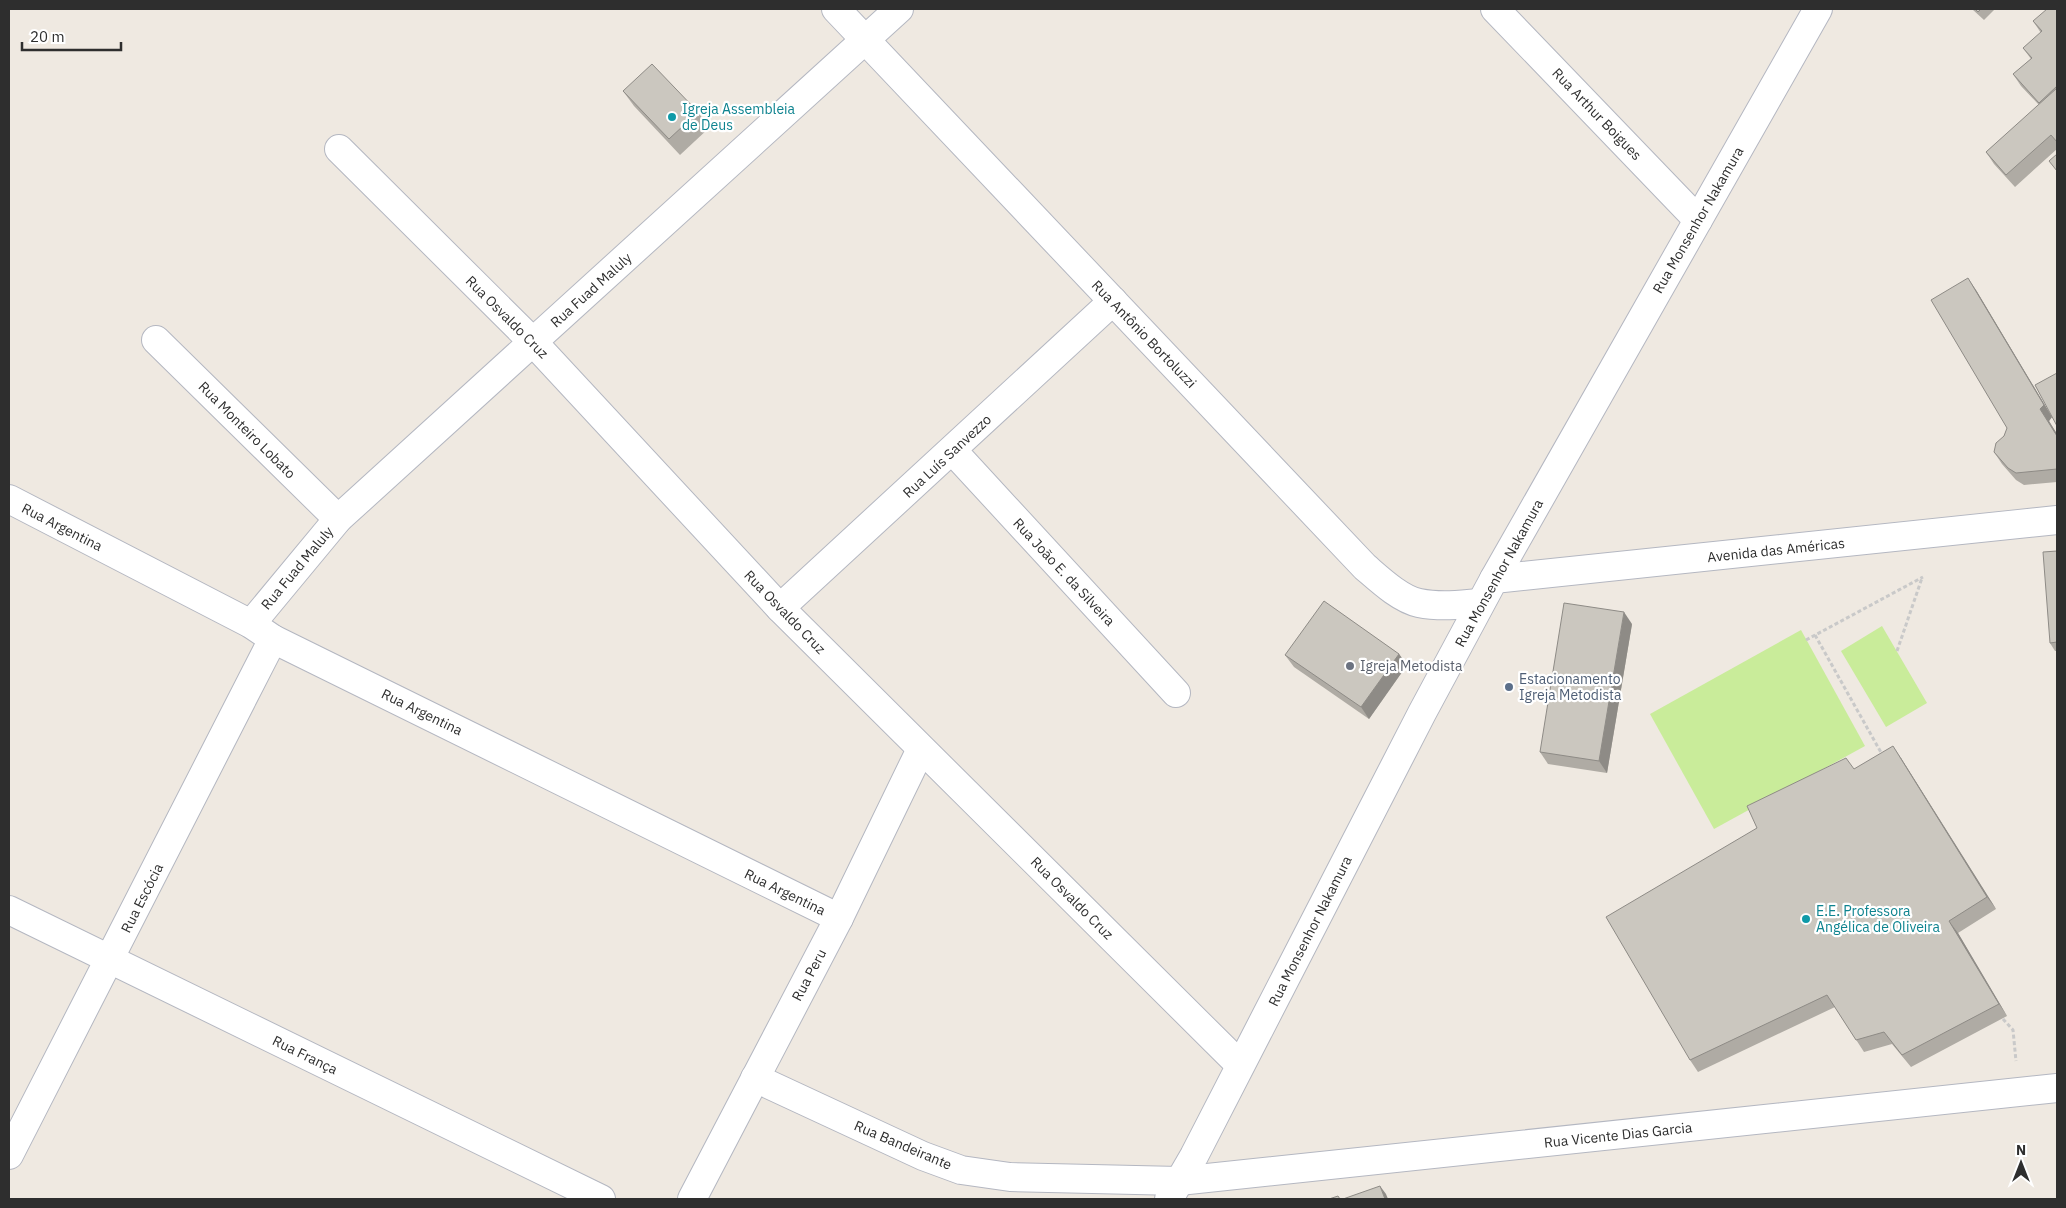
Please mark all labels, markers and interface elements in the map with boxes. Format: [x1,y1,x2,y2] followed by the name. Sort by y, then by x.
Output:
[22,20,121,52] scale bar
[30,27,65,46] text: 20 m
[1548,64,1646,164] street label: Rua Arthur Boigues
[682,100,796,134] place label: Igreja Assembleia de Deus
[666,111,678,123] marker: Igreja Assembleia de Deus
[1649,143,1748,297] street label: Rua Monsenhor Nakamura
[547,249,635,331] street label: Rua Fuad Maluly
[462,272,553,363] street label: Rua Osvaldo Cruz
[1088,276,1200,392] street label: Rua Antônio Bortoluzzi
[195,378,299,482] street label: Rua Monteiro Lobato
[899,410,995,502] street label: Rua Luís Sanvezzo
[1451,495,1547,650] street label: Rua Monsenhor Nakamura
[19,499,106,555] street label: Rua Argentina
[1009,514,1119,630] street label: Rua João E. da Silveira
[257,523,337,613] street label: Rua Fuad Maluly
[1706,534,1846,566] street label: Avenida das Américas
[740,566,830,658] street label: Rua Osvaldo Cruz
[1360,657,1463,675] place label: Igreja Metodista
[1344,660,1356,672] marker: Igreja Metodista
[1519,670,1622,704] place label: Estacionamento Igreja Metodista
[1503,681,1515,693] marker: Estacionamento Igreja Metodista
[378,685,466,740] street label: Rua Argentina
[1264,852,1356,1009] street label: Rua Monsenhor Nakamura
[1027,853,1118,944] street label: Rua Osvaldo Cruz
[117,860,167,936] street label: Rua Escócia
[741,865,829,920] street label: Rua Argentina
[1816,902,1940,936] place label: E.E. Professora Angélica de Oliveira
[1800,913,1812,925] marker: E.E. Professora Angélica de Oliveira
[788,946,830,1004] street label: Rua Peru
[269,1032,341,1079] street label: Rua França
[851,1116,955,1174] street label: Rua Bandeirante
[1543,1118,1694,1152] street label: Rua Vicente Dias Garcia
[1996,1138,2046,1188] north arrow
[2016,1141,2026,1159] text: N

